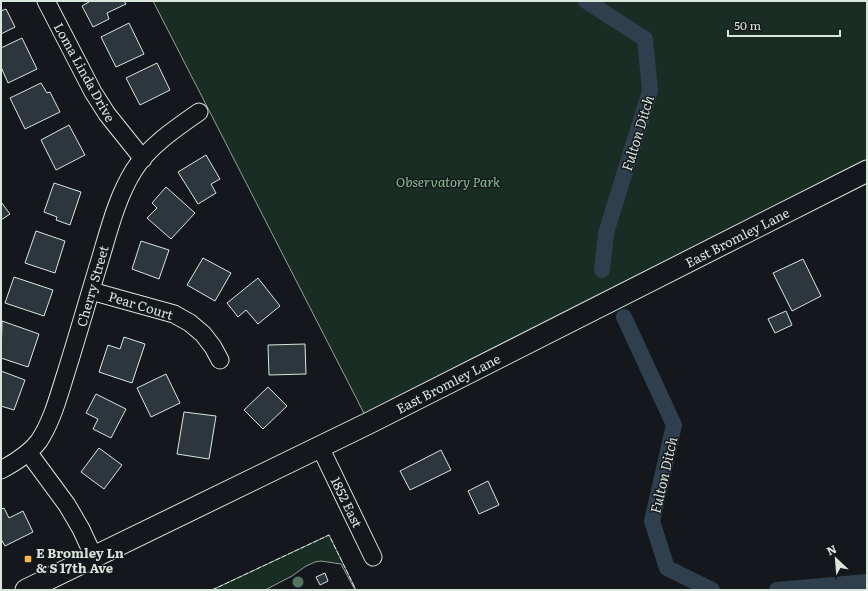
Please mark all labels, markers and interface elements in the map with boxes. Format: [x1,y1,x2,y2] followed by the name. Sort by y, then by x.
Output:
[728,12,840,38] scale bar
[734,16,761,34] text: 50 m
[50,19,120,125] street label: Loma Linda Drive
[616,92,658,173] water label: Fulton Ditch
[396,172,501,191] park label: Observatory Park
[682,202,793,272] street label: East Bromley Lane
[71,242,113,329] street label: Cherry Street
[106,286,176,324] street label: Pear Court
[393,348,504,418] street label: East Bromley Lane
[644,434,682,515] water label: Fulton Ditch
[327,473,368,531] street label: 1852 East
[816,539,856,579] north arrow
[824,540,839,558] text: N
[36,543,124,577] place label: E Bromley Ln & S 17th Ave
[23,554,33,564] marker: E Bromley Ln & S 17th Ave

